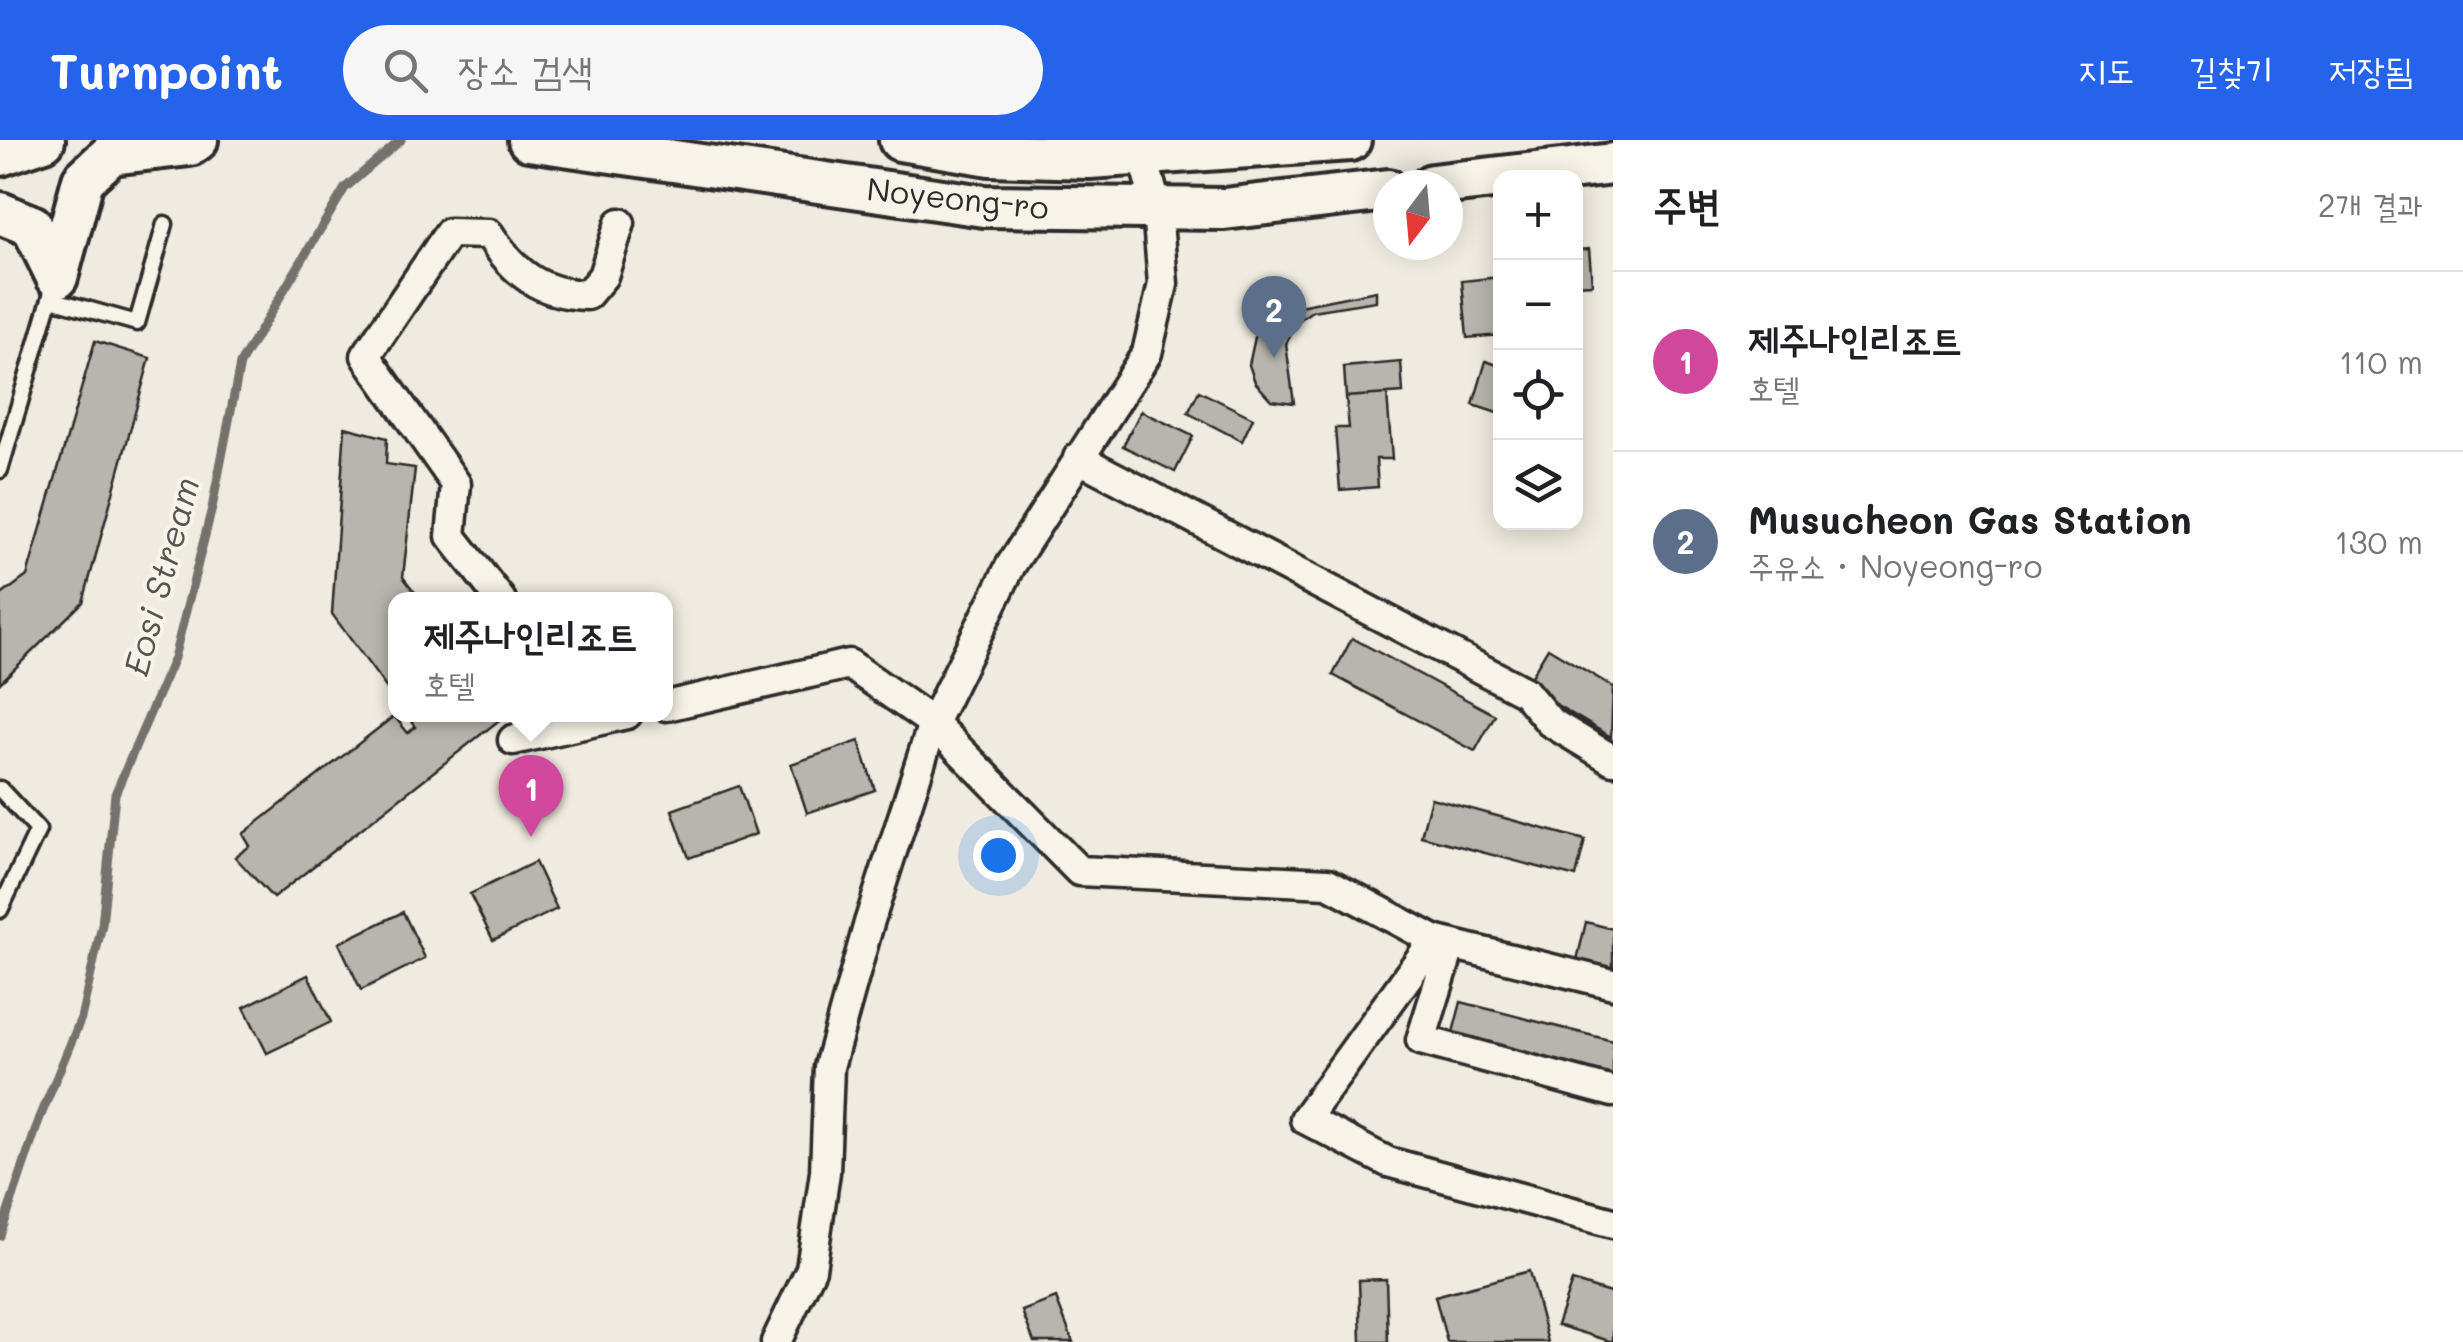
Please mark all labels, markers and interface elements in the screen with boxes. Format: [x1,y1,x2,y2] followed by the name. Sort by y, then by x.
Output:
[343,25,1043,115] search box
[50,39,283,101] text: Turnpoint
[378,43,433,98] icon: search
[458,44,592,94] text: 장소 검색
[2078,46,2134,92] text: 지도
[2189,46,2274,92] text: 길찾기
[2329,46,2413,92] text: 저장됨
[865,167,1051,228] street label: Noyeong-ro
[1373,170,1463,260] north arrow
[1493,170,1583,530] map controls
[1493,170,1583,260] button: +
[1653,176,1721,231] text: 주변
[2318,183,2423,225] text: 2개 결과
[1493,260,1583,350] button: −
[1242,276,1306,358] pin: 2
[1748,313,1962,363] text: 제주나인리조트
[1678,340,1693,382] text: 1
[2339,340,2423,382] text: 110 m
[1493,350,1583,440] button: locate
[1748,366,1800,408] text: 호텔
[1493,440,1583,530] button: layers
[111,472,209,680] water label: Eosi Stream
[1748,494,2191,544] text: Musucheon Gas Station
[1677,520,1694,562] text: 2
[2334,520,2423,562] text: 130 m
[1748,544,2043,586] text: 주유소 · Noyeong-ro
[388,592,673,722] popup
[423,609,638,659] text: 제주나인리조트
[423,662,475,704] text: 호텔
[498,754,564,837] pin: 1
[973,830,1024,881] your location

